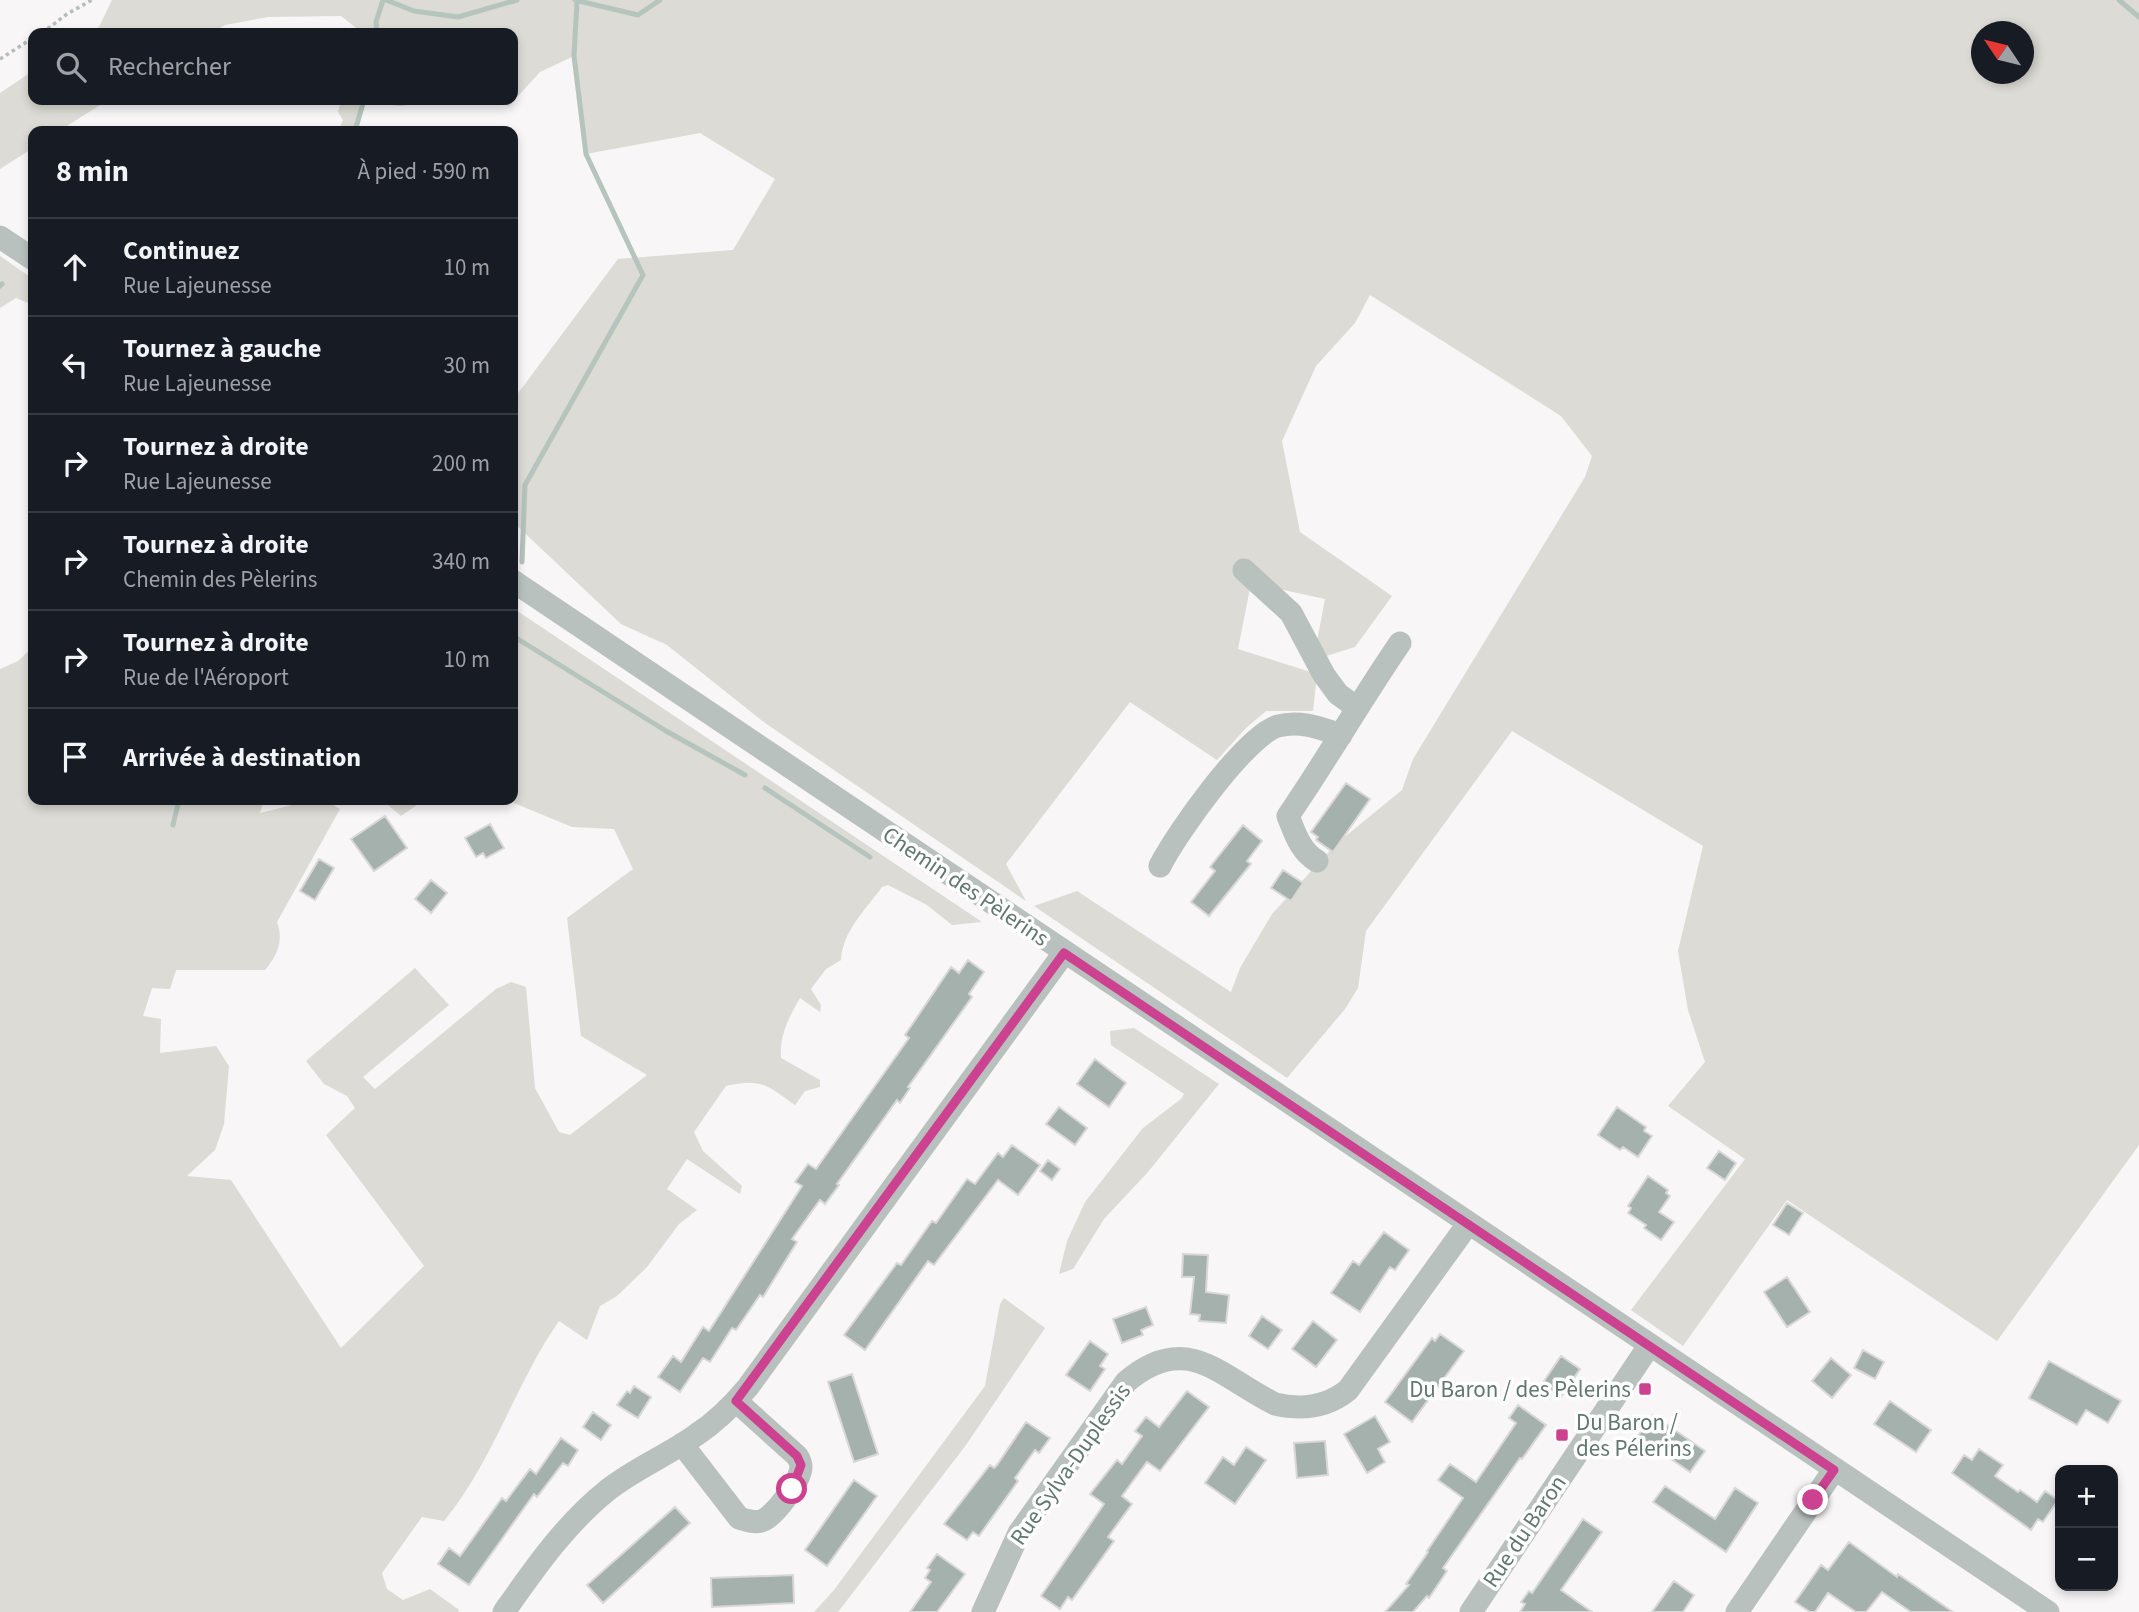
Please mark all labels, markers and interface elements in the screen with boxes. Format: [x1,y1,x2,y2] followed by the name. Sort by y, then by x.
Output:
[1971,21,2034,84] north arrow
[28,28,518,105] search box
[52,48,90,86] icon: search
[108,48,231,85] text: Rechercher
[56,150,129,193] text: 8 min
[357,155,490,188] text: À pied · 590 m
[123,232,239,269] text: Continuez
[56,248,94,286] icon: ahead
[443,251,490,284] text: 10 m
[123,269,272,302] text: Rue Lajeunesse
[123,330,322,367] text: Tournez à gauche
[56,346,94,384] icon: left
[443,349,490,382] text: 30 m
[123,367,272,400] text: Rue Lajeunesse
[123,428,309,465] text: Tournez à droite
[56,444,94,482] icon: right
[432,447,490,480] text: 200 m
[123,465,272,498] text: Rue Lajeunesse
[123,526,309,563] text: Tournez à droite
[56,542,94,580] icon: right
[432,545,490,578] text: 340 m
[123,563,317,596] text: Chemin des Pèlerins
[123,624,309,661] text: Tournez à droite
[56,640,94,678] icon: right
[443,643,490,676] text: 10 m
[123,661,289,694] text: Rue de l'Aéroport
[56,738,94,776] icon: arrive
[123,739,361,776] text: Arrivée à destination
[876,818,1056,954] street label: Chemin des Pèlerins
[1409,1373,1631,1406] place label: Du Baron / des Pèlerins
[1002,1377,1139,1552] street label: Rue Sylva-Duplessis
[1637,1381,1653,1397] marker: Du Baron / des Pèlerins
[1576,1406,1691,1465] place label: Du Baron / des Pélerins
[1554,1427,1570,1443] marker: Du Baron / des Pélerins
[2055,1465,2118,1591] map controls
[2055,1465,2118,1528] button: +
[1475,1468,1574,1594] street label: Rue du Baron
[776,1473,807,1504] route start
[1797,1484,1828,1515] route end
[2055,1528,2118,1591] button: −

